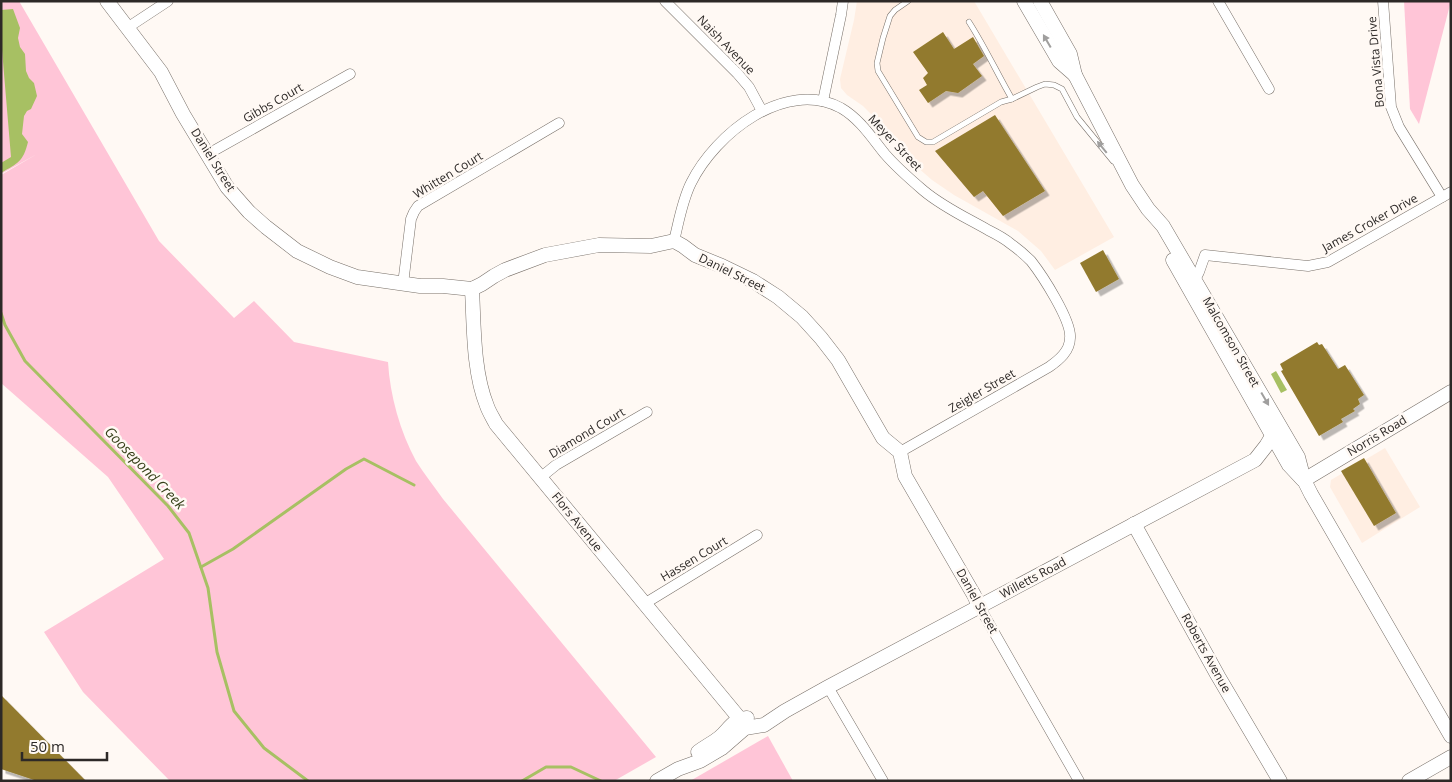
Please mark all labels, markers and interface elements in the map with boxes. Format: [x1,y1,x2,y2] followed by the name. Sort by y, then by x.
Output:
[694,11,759,78] street label: Naish Avenue
[1363,15,1388,108] street label: Bona Vista Drive
[1043,33,1051,48] one-way arrow
[240,79,306,127] street label: Gibbs Court
[865,111,926,175] street label: Meyer Street
[187,125,240,195] street label: Daniel Street
[1096,141,1107,154] one-way arrow
[410,147,486,202] street label: Whitten Court
[1318,189,1421,256] street label: James Croker Drive
[696,249,768,296] street label: Daniel Street
[1199,294,1264,390] street label: Malcomson Street
[945,365,1018,417] street label: Zeigler Street
[1260,393,1269,406] one-way arrow
[546,403,628,462] street label: Diamond Court
[1344,411,1410,460] street label: Norris Road
[101,422,191,514] water label: Goosepond Creek
[548,488,607,555] street label: Flors Avenue
[657,532,730,585] street label: Hassen Court
[997,553,1069,602] street label: Willetts Road
[953,565,1002,636] street label: Daniel Street
[1178,610,1235,696] street label: Roberts Avenue
[22,730,108,762] scale bar
[30,736,65,756] text: 50 m

